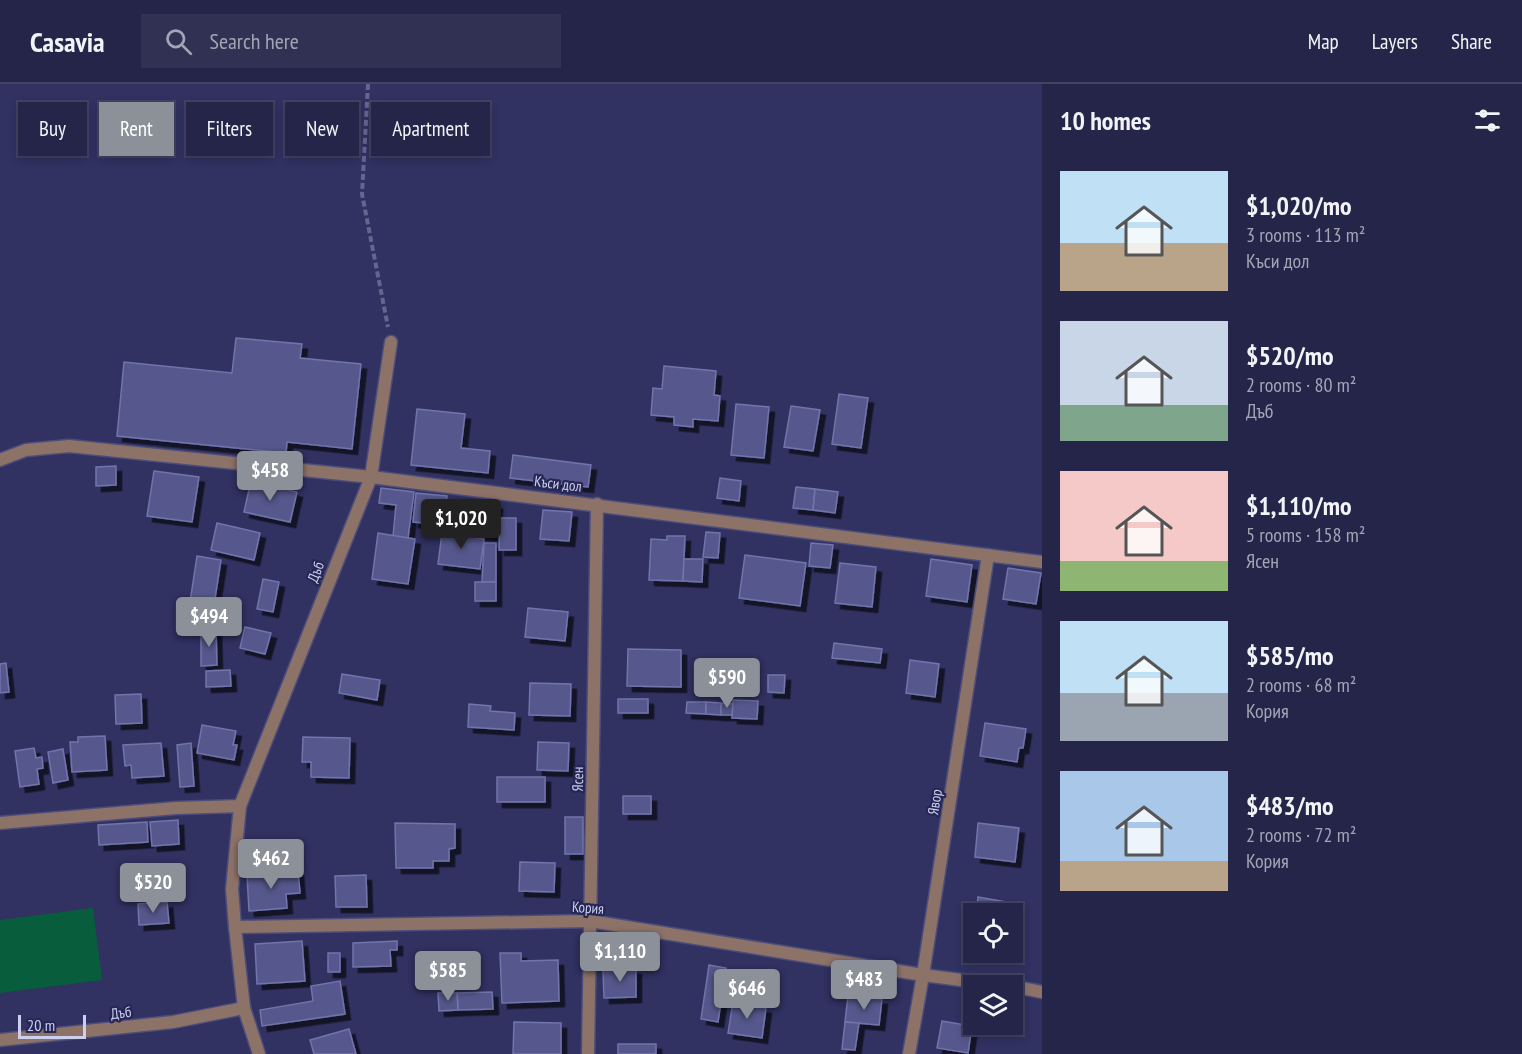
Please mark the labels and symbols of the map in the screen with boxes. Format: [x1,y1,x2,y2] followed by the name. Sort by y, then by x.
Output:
[234,451,306,502] pin: $458
[533,471,583,496] street label: Къси дол
[412,499,510,550] pin: $1,020
[303,559,328,585] street label: Дъб
[173,597,245,648] pin: $494
[691,658,763,709] pin: $590
[568,766,587,792] street label: Ясен
[923,788,946,816] street label: Явор
[235,839,307,890] pin: $462
[117,863,189,914] pin: $520
[571,897,605,918] street label: Кория
[571,932,669,983] pin: $1,110
[412,951,484,1002] pin: $585
[828,960,900,1011] pin: $483
[711,969,783,1020] pin: $646
[110,1002,132,1023] street label: Дъб
[18,1012,86,1040] scale bar

